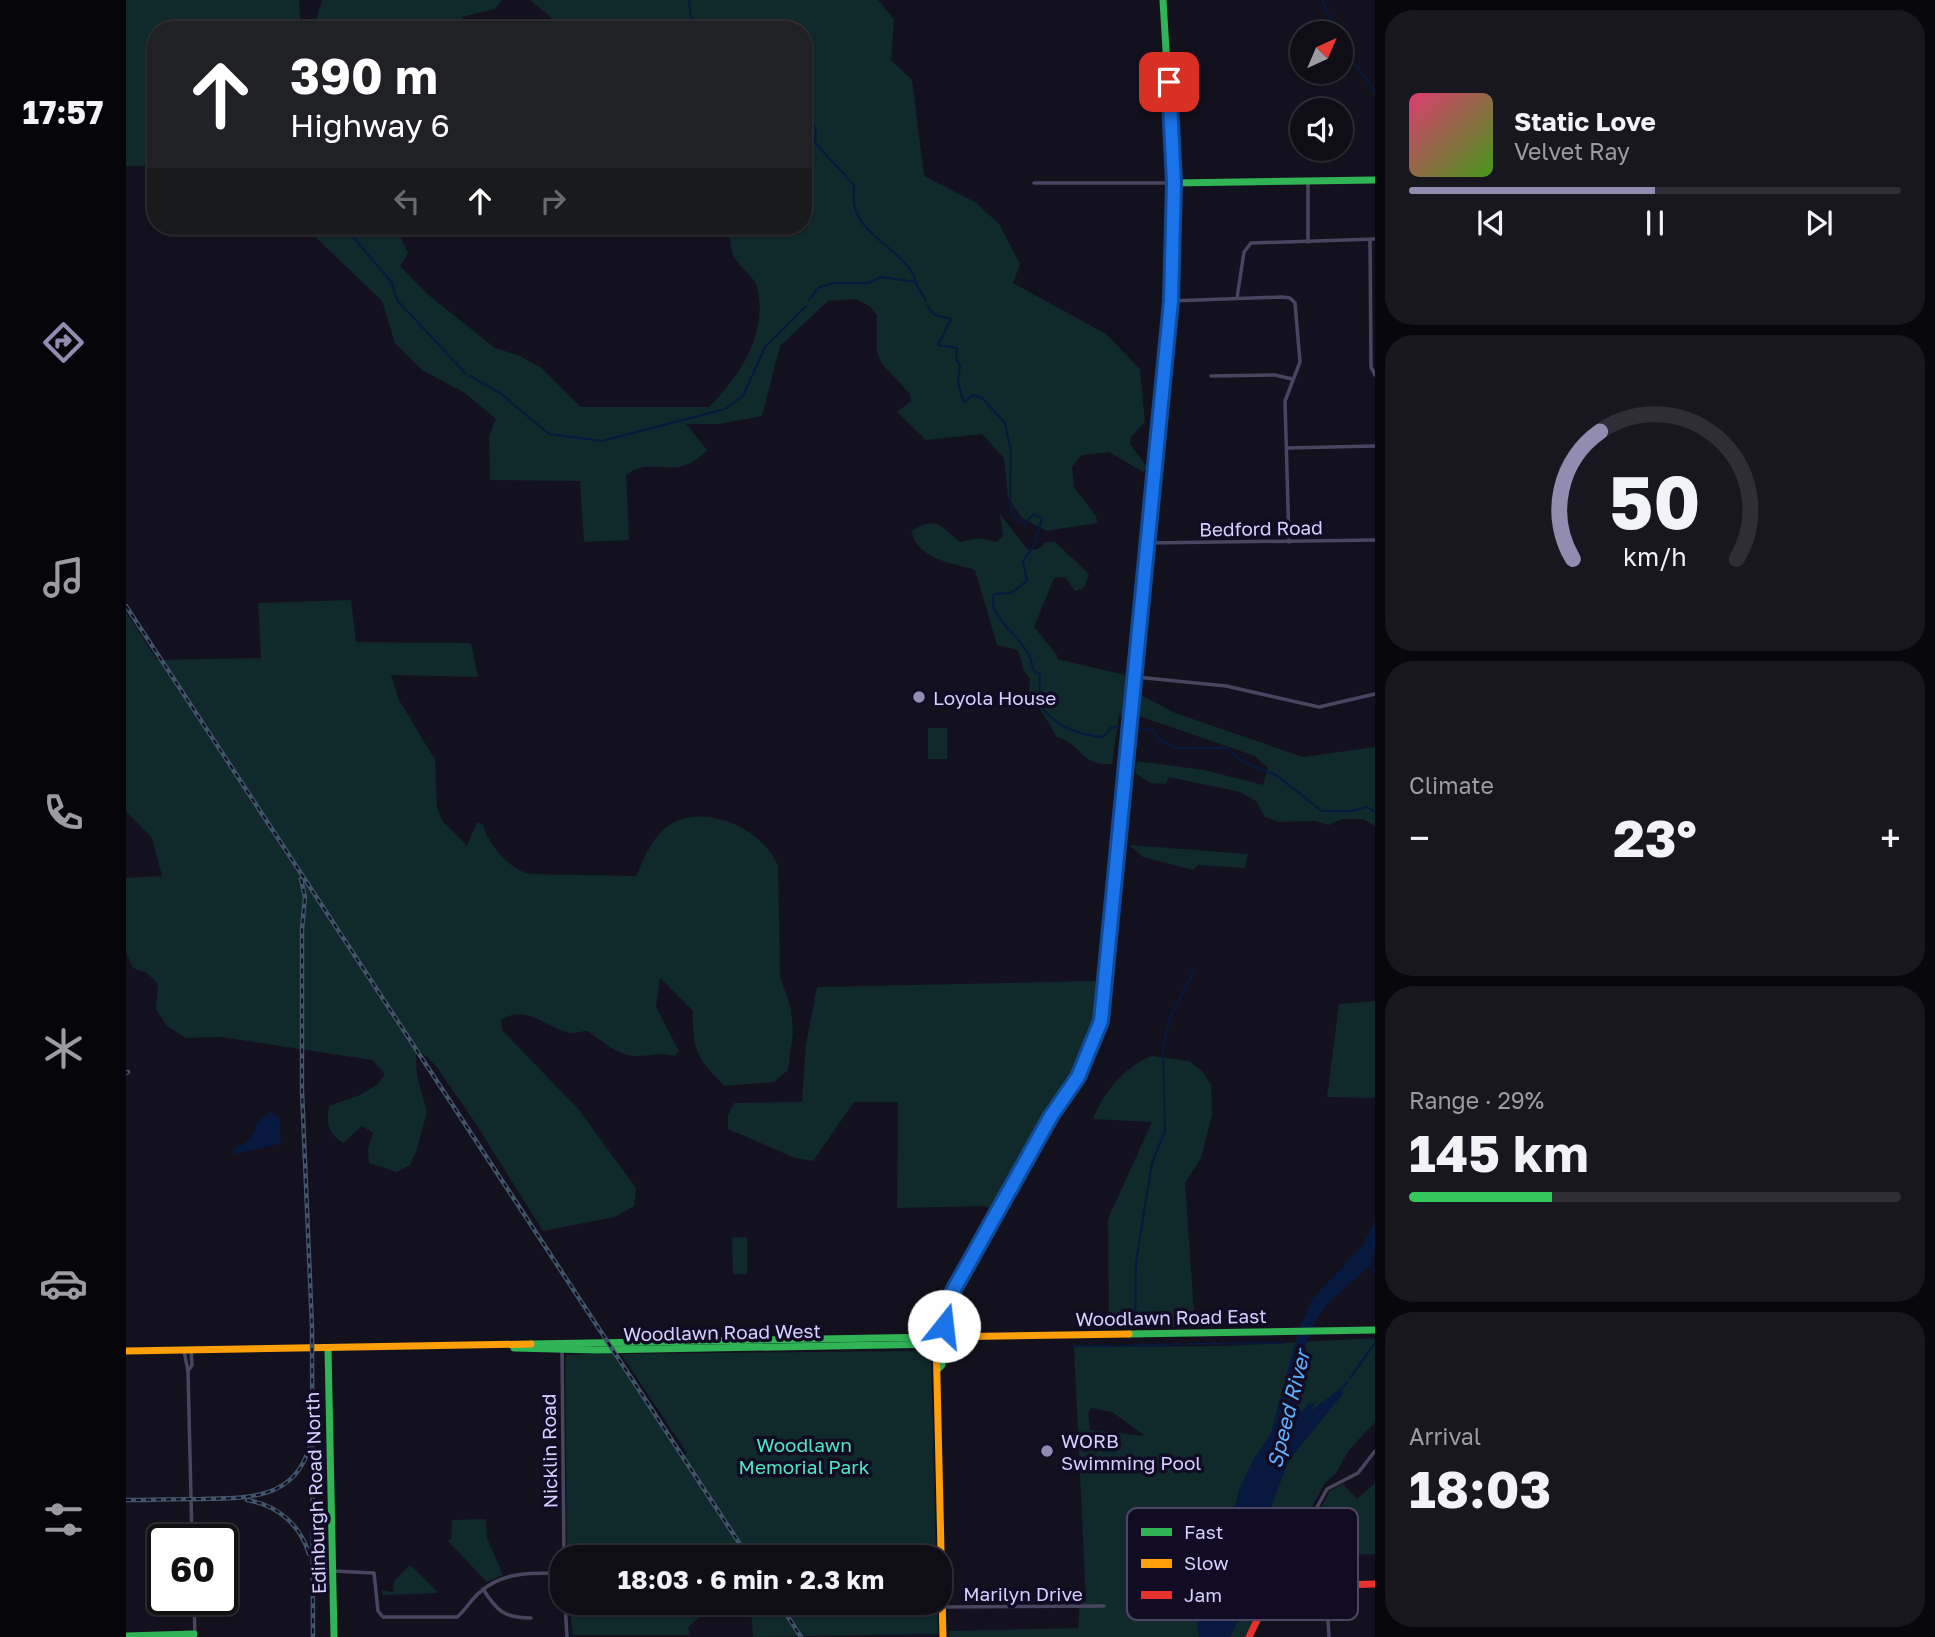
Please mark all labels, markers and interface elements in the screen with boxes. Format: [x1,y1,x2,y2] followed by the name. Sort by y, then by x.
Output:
[1290,21,1353,84] north arrow
[1290,21,1353,161] map controls
[290,46,438,105] text: 390 m
[175,49,266,140] icon: ahead
[1139,52,1199,112] pin
[1150,63,1188,101] icon: arrive
[22,93,104,131] text: 17:57
[1290,98,1353,161] button: sound
[290,106,450,144] text: Highway 6
[1514,106,1656,137] text: Static Love
[1514,137,1630,165] text: Velvet Ray
[388,182,426,220] icon: left
[461,182,499,220] icon: ahead
[534,182,572,220] icon: right
[1472,204,1510,242] icon: previous
[1636,204,1674,242] icon: pause
[1800,204,1838,242] icon: next
[39,318,88,367] icon: directions
[1609,459,1701,546] text: 50
[1199,515,1323,541] street label: Bedford Road
[1623,541,1687,572] text: km/h
[39,553,88,602] icon: music
[933,686,1056,709] place label: Loyola House
[911,689,927,705] marker: Loyola House
[1409,771,1494,799] text: Climate
[39,788,88,837] icon: phone
[1613,806,1697,868] text: 23°
[1409,815,1430,860] text: −
[1880,815,1901,860] text: +
[39,1024,88,1073] icon: climate
[1409,1086,1544,1114] text: Range · 29%
[1409,1121,1589,1183] text: 145 km
[39,1259,88,1308] icon: car
[907,1289,981,1363] position arrow
[1075,1304,1267,1330] street label: Woodlawn Road East
[623,1319,821,1345] street label: Woodlawn Road West
[1261,1345,1316,1471] water label: Speed River
[300,1391,330,1595] street label: Edinburgh Road North
[537,1393,561,1509] street label: Nicklin Road
[1409,1422,1481,1450] text: Arrival
[1061,1429,1201,1474] place label: WORB Swimming Pool
[739,1433,870,1478] park label: Woodlawn Memorial Park
[1039,1443,1055,1459] marker: WORB Swimming Pool
[1409,1457,1551,1519] text: 18:03
[39,1495,88,1544] icon: filters
[1127,1508,1358,1620] legend
[1184,1520,1223,1543] text: Fast
[147,1524,238,1615] speed limit sign: 60
[1184,1551,1229,1574] text: Slow
[618,1564,884,1595] text: 18:03 · 6 min · 2.3 km
[963,1582,1083,1605] street label: Marilyn Drive
[1184,1583,1222,1606] text: Jam

